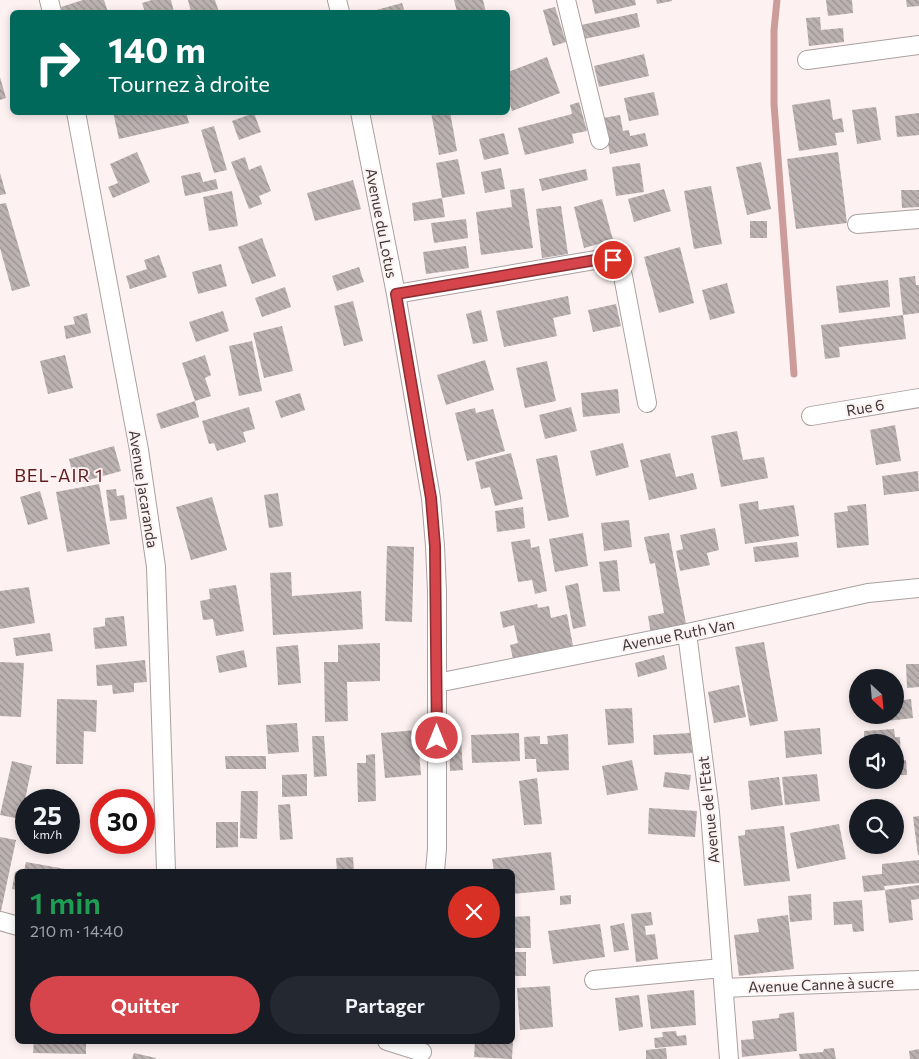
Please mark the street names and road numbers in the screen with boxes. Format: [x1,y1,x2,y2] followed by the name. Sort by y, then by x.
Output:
[363,167,402,280] street label: Avenue du Lotus
[845,395,885,419] street label: Rue 6
[126,429,162,549] street label: Avenue Jacaranda
[620,614,736,654] street label: Avenue Ruth Van
[693,755,723,865] street label: Avenue de l'Etat
[748,972,894,996] street label: Avenue Canne à sucre

